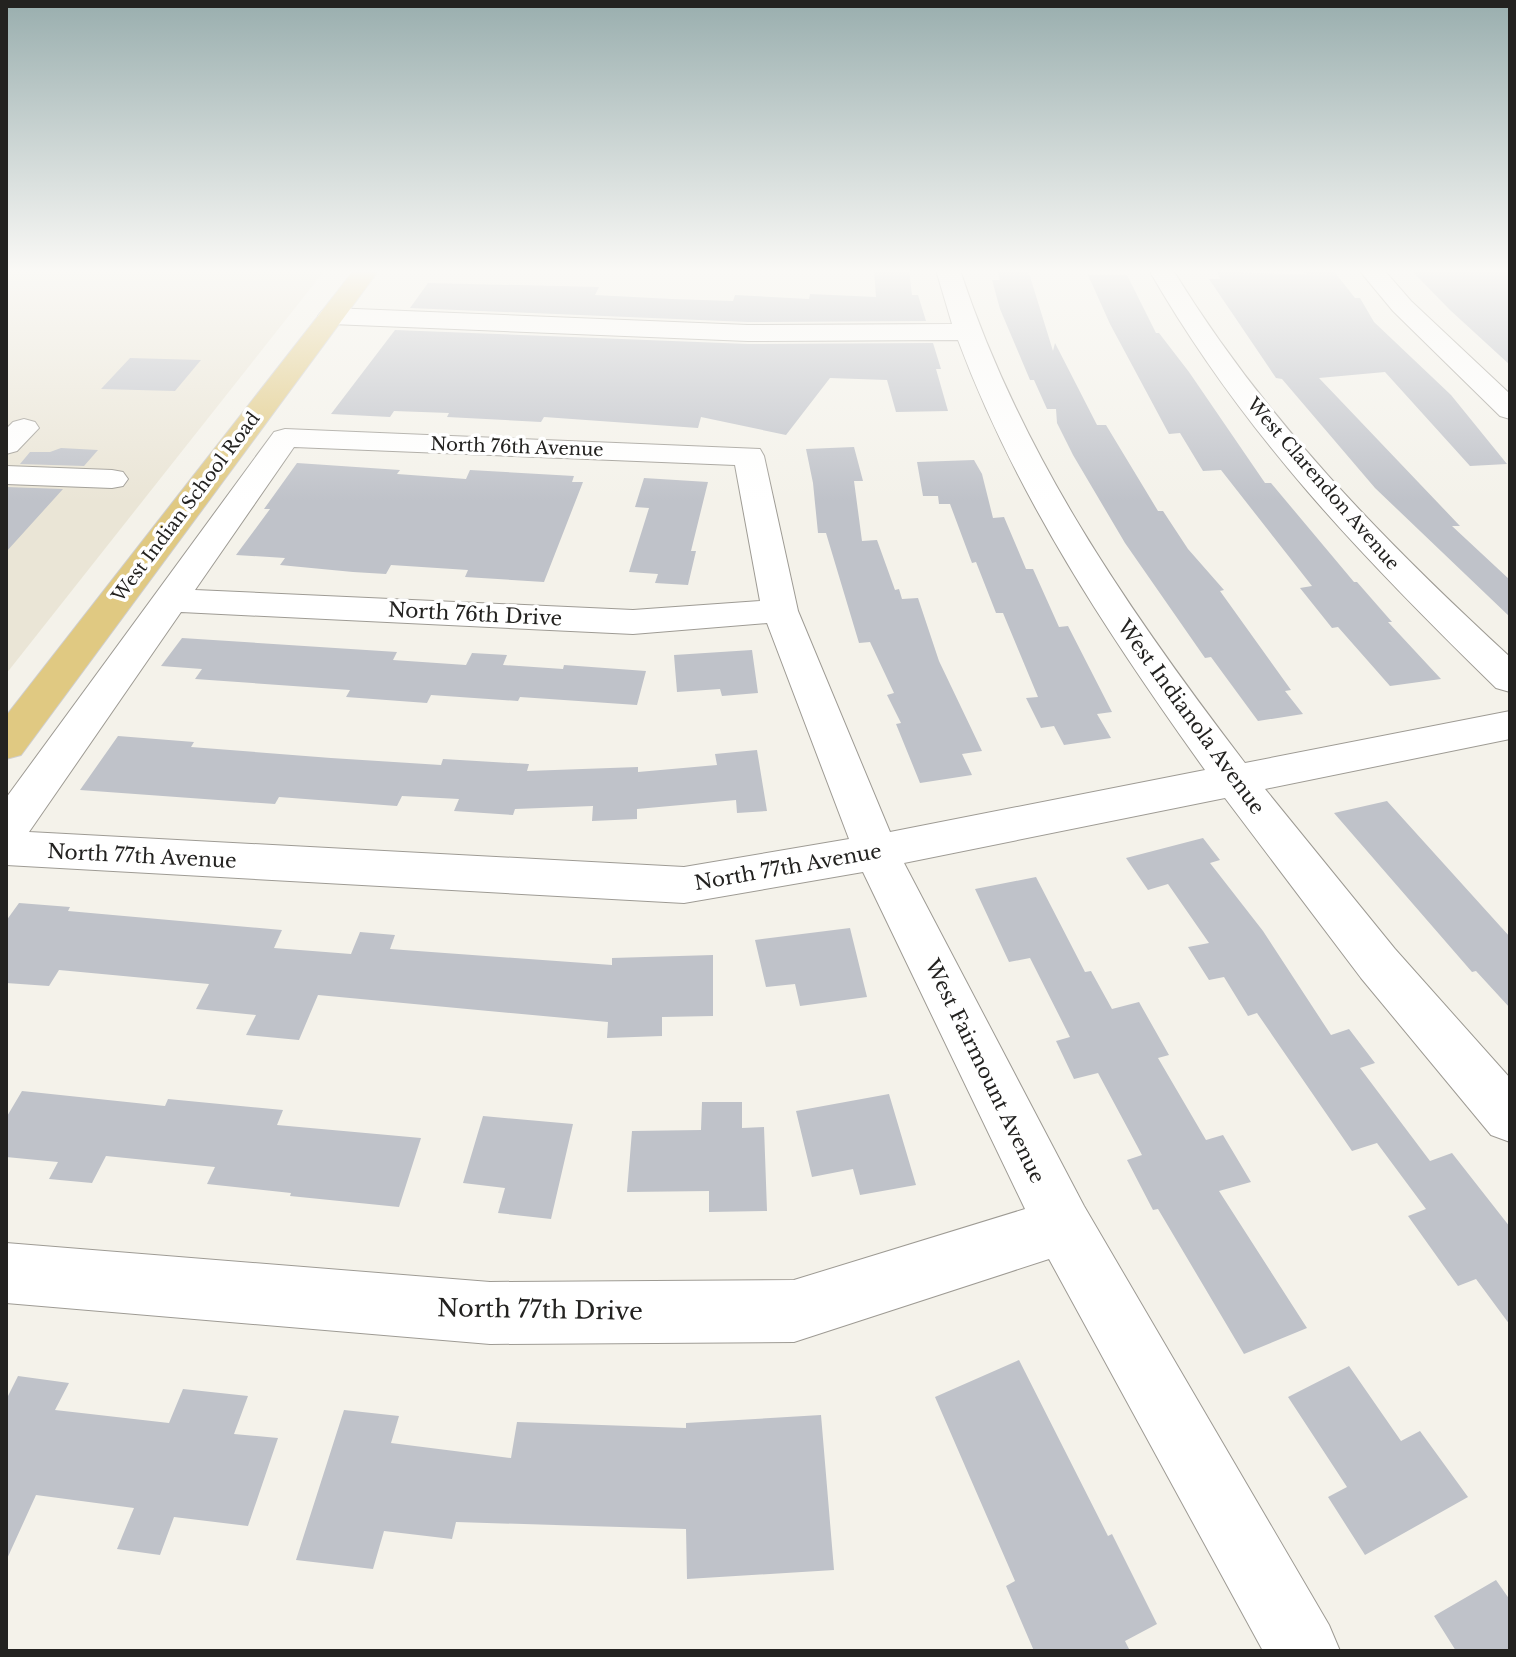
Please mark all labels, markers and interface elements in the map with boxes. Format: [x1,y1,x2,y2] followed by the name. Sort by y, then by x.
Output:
[1242,393,1404,575] street label: West Clarendon Avenue
[107,408,265,607] street label: West Indian School Road
[430,433,604,461] street label: North 76th Avenue
[387,597,563,631] street label: North 76th Drive
[1112,614,1270,819] street label: West Indianola Avenue
[47,839,237,873] street label: North 77th Avenue
[693,839,883,895] street label: North 77th Avenue
[920,954,1050,1187] street label: West Fairmount Avenue
[437,1293,643,1326] street label: North 77th Drive

